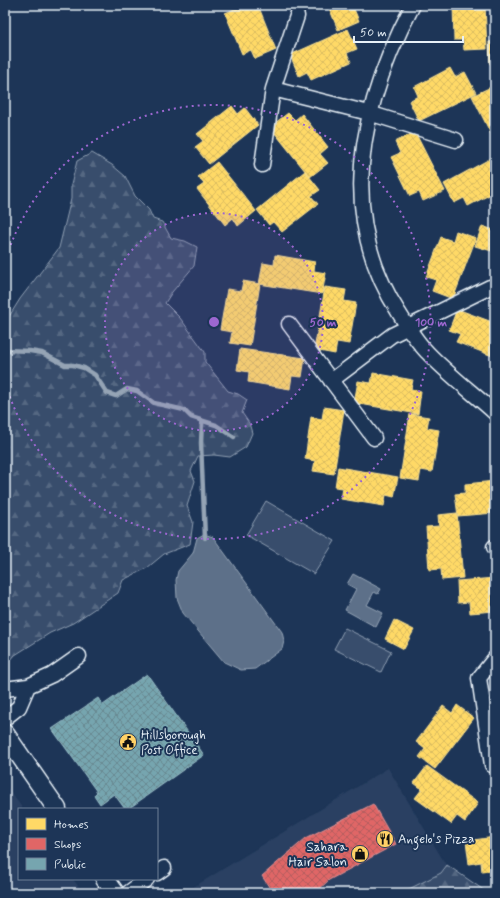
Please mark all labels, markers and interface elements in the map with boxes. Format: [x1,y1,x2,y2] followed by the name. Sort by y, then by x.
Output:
[354,18,463,44] scale bar
[360,25,387,41] text: 50 m
[207,315,221,329] centre of rings
[310,315,337,331] text: 50 m
[415,315,448,331] text: 100 m
[141,727,206,759] place label: Hillsborough Post Office
[118,732,138,752] public building icon: Hillsborough Post Office
[18,808,158,880] legend
[54,817,89,833] text: Homes
[375,829,395,849] restaurant icon: Angelo's Pizza
[398,831,474,850] place label: Angelo's Pizza
[54,837,81,853] text: Shops
[288,839,347,871] place label: Sahara Hair Salon
[350,844,370,864] shop icon: Sahara Hair Salon
[54,857,86,873] text: Public

